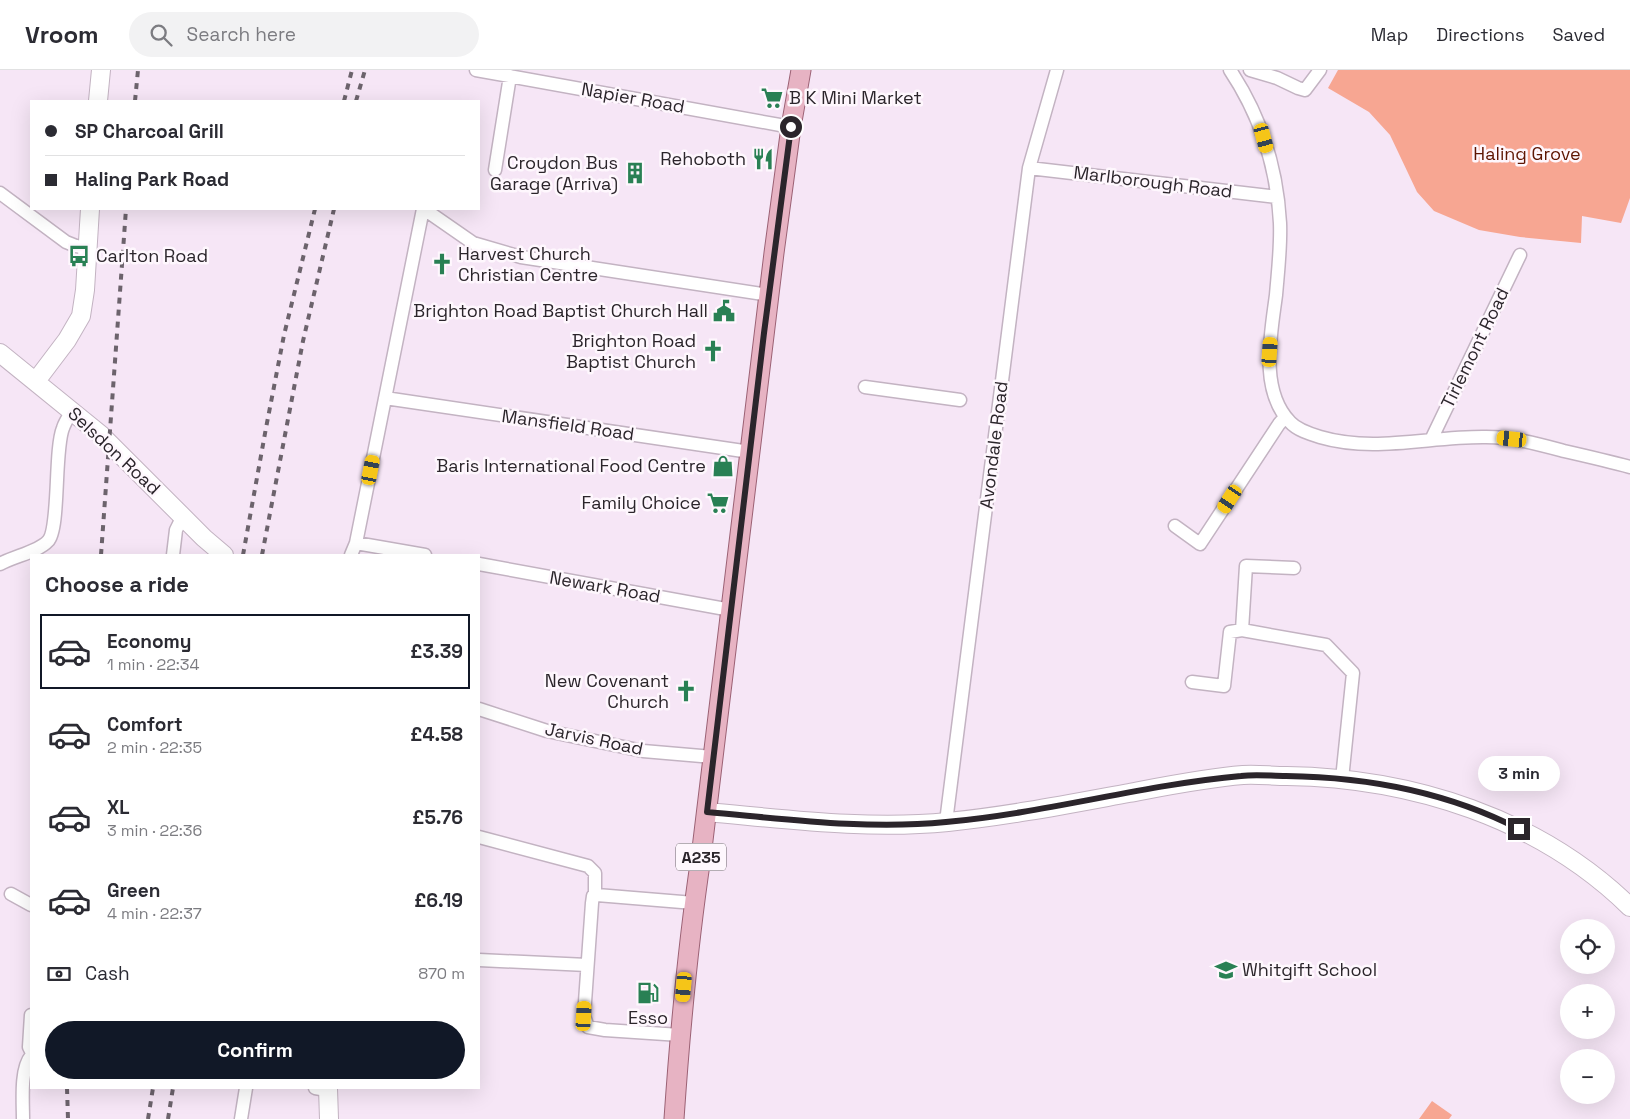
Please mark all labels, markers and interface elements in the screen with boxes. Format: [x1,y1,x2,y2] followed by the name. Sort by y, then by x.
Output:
[129,12,479,57] search box
[25,19,99,50] text: Vroom
[147,21,175,49] icon: search
[187,22,296,47] text: Search here
[1371,23,1408,46] text: Map
[1436,23,1525,46] text: Directions
[1553,23,1605,46] text: Saved
[580,77,687,118] street label: Napier Road
[759,85,785,111] supermarket icon: B K Mini Market
[789,86,922,109] place label: B K Mini Market
[780,116,802,138] route start
[75,119,224,144] text: SP Charcoal Grill
[1252,122,1275,154] car
[1473,142,1581,165] park label: Haling Grove
[750,146,776,172] restaurant icon: Rehoboth
[660,147,746,170] place label: Rehoboth
[490,151,618,195] place label: Croydon Bus Garage (Arriva)
[622,160,648,186] building icon: Croydon Bus Garage (Arriva)
[1072,160,1234,203] street label: Marlborough Road
[75,167,229,192] text: Haling Park Road
[458,242,598,286] place label: Harvest Church Christian Centre
[66,243,92,269] bus stop icon: Carlton Road
[96,244,208,267] place label: Carlton Road
[429,251,455,277] church icon: Harvest Church Christian Centre
[1435,284,1514,412] street label: Tirlemont Road
[711,298,737,324] public building icon: Brighton Road Baptist Church Hall
[413,299,708,322] place label: Brighton Road Baptist Church Hall
[566,329,696,373] place label: Brighton Road Baptist Church
[1261,337,1278,367] car
[700,338,726,364] church icon: Brighton Road Baptist Church
[974,380,1013,510] street label: Avondale Road
[63,402,165,499] street label: Selsdon Road
[500,404,636,445] street label: Mansfield Road
[1496,430,1527,448] car
[710,453,736,479] shop icon: Baris International Food Centre
[360,454,381,486] car
[436,454,706,477] place label: Baris International Food Centre
[1215,482,1244,516] car
[705,490,731,516] supermarket icon: Family Choice
[582,491,701,514] place label: Family Choice
[548,565,662,608] street label: Newark Road
[45,570,189,598] text: Choose a ride
[47,629,92,674] icon: car
[107,629,191,654] text: Economy
[410,639,463,664] text: £3.39
[107,654,200,675] text: 1 min · 22:34
[545,669,669,713] place label: New Covenant Church
[673,678,699,704] church icon: New Covenant Church
[47,712,92,757] icon: car
[107,712,183,737] text: Comfort
[543,717,645,760] street label: Jarvis Road
[410,722,463,747] text: £4.58
[107,737,202,758] text: 2 min · 22:35
[1478,756,1560,792] callout: 3 min
[1498,763,1540,784] text: 3 min
[47,795,92,840] icon: car
[107,795,130,820] text: XL
[412,805,463,830] text: £5.76
[1508,818,1530,840] route end
[107,820,202,841] text: 3 min · 22:36
[676,844,726,870] road number: A235
[47,878,92,923] icon: car
[107,878,160,903] text: Green
[414,888,463,913] text: £6.19
[107,903,202,924] text: 4 min · 22:37
[1560,919,1615,1104] map controls
[1560,919,1615,974] button: locate
[1213,957,1239,983] school or university icon: Whitgift School
[1242,958,1377,981] place label: Whitgift School
[45,960,73,988] icon: cash
[85,961,130,986] text: Cash
[418,963,465,984] text: 870 m
[675,971,692,1003] car
[635,980,661,1006] fuel station icon: Esso
[1560,984,1615,1039] button: +
[575,1001,592,1031] car
[628,1006,668,1029] place label: Esso
[45,1021,465,1079] button: Confirm
[1560,1049,1615,1104] button: −

